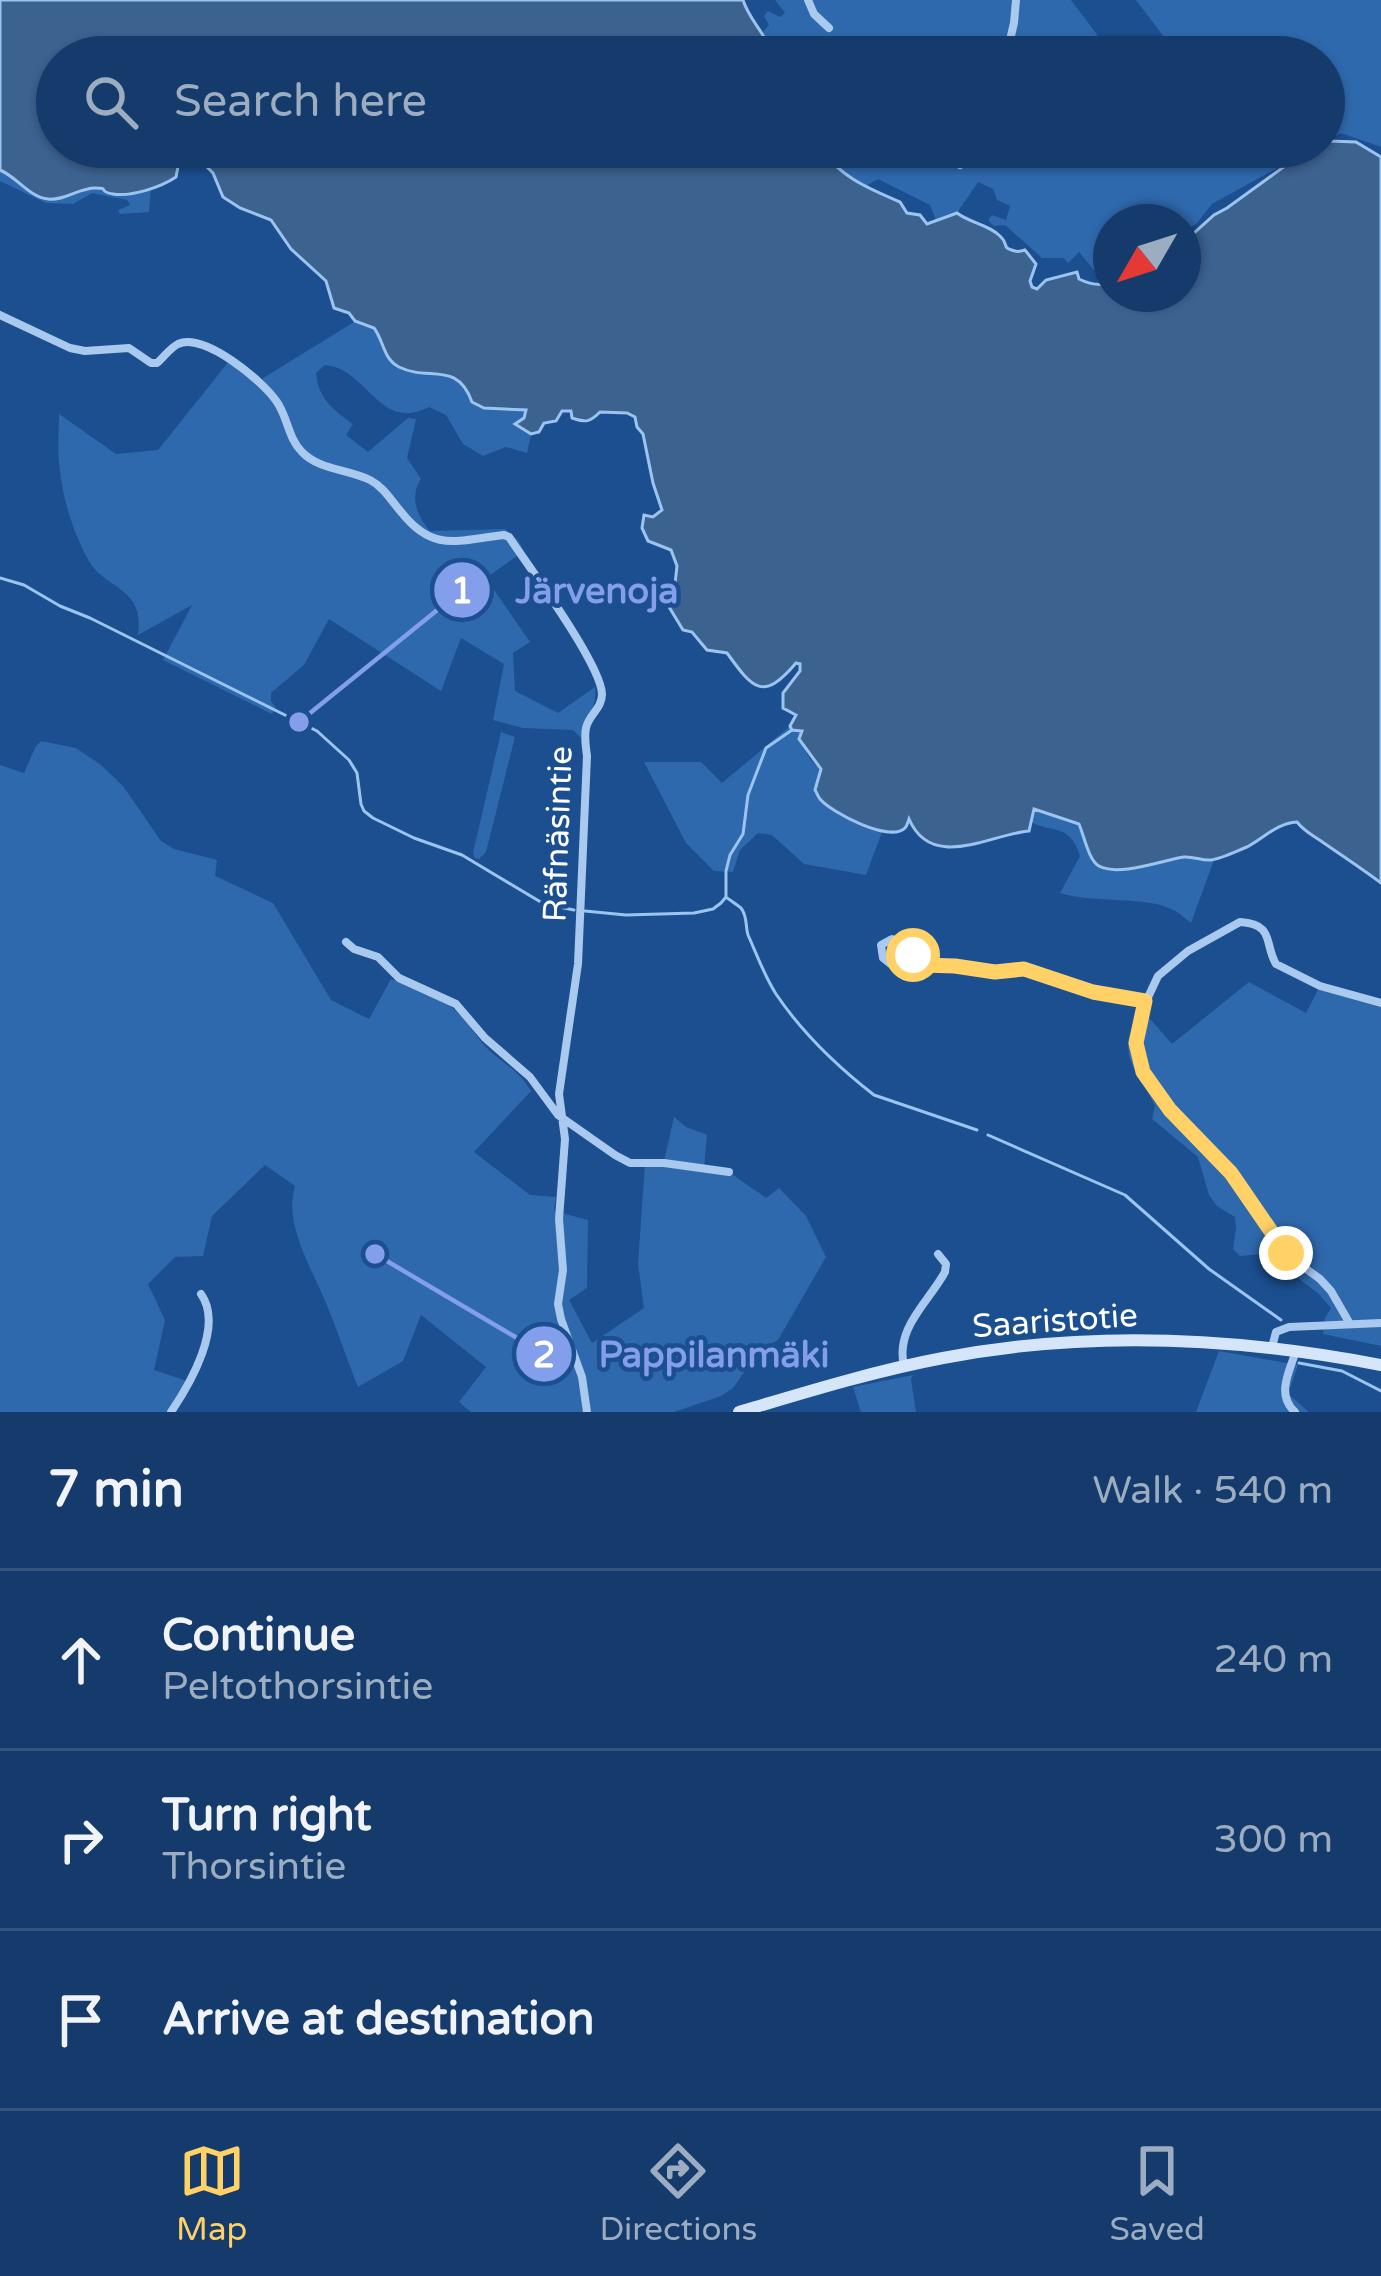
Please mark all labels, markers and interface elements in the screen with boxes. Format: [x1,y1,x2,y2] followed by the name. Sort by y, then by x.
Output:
[36,36,1345,168] search box
[78,69,144,135] icon: search
[174,75,427,129] text: Search here
[1093,204,1201,312] north arrow
[432,554,703,626] callout: Järvenoja
[451,570,473,613] text: 1
[514,570,679,613] text: Järvenoja
[535,745,581,923] street label: Räfnäsintie
[886,928,940,982] route start
[1259,1226,1313,1280] route end
[971,1296,1139,1346] street label: Saaristotie
[514,1318,853,1390] callout: Pappilanmäki
[533,1334,555,1377] text: 2
[599,1334,829,1377] text: Pappilanmäki
[48,1459,184,1521] text: 7 min
[1092,1467,1333,1514] text: Walk · 540 m
[162,1609,355,1663] text: Continue
[48,1627,114,1693] icon: ahead
[1214,1636,1333,1683] text: 240 m
[162,1663,433,1710] text: Peltothorsintie
[162,1789,371,1843] text: Turn right
[48,1807,114,1873] icon: right
[1214,1816,1333,1863] text: 300 m
[162,1843,346,1890] text: Thorsintie
[48,1987,114,2053] icon: arrive
[162,1993,594,2047] text: Arrive at destination
[176,2138,247,2249] tab: Map
[599,2138,757,2249] tab: Directions
[1110,2138,1205,2249] tab: Saved

